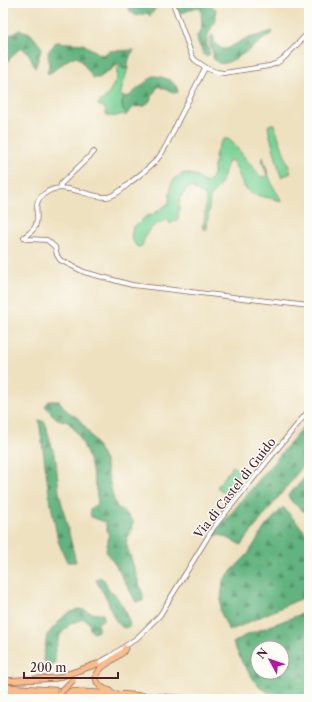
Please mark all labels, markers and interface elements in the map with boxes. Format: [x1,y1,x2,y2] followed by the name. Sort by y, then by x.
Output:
[190,434,279,542] street label: Via di Castel di Guido
[250,640,290,680] north arrow
[254,645,271,662] text: N
[24,654,118,680] scale bar
[30,660,67,675] text: 200 m

